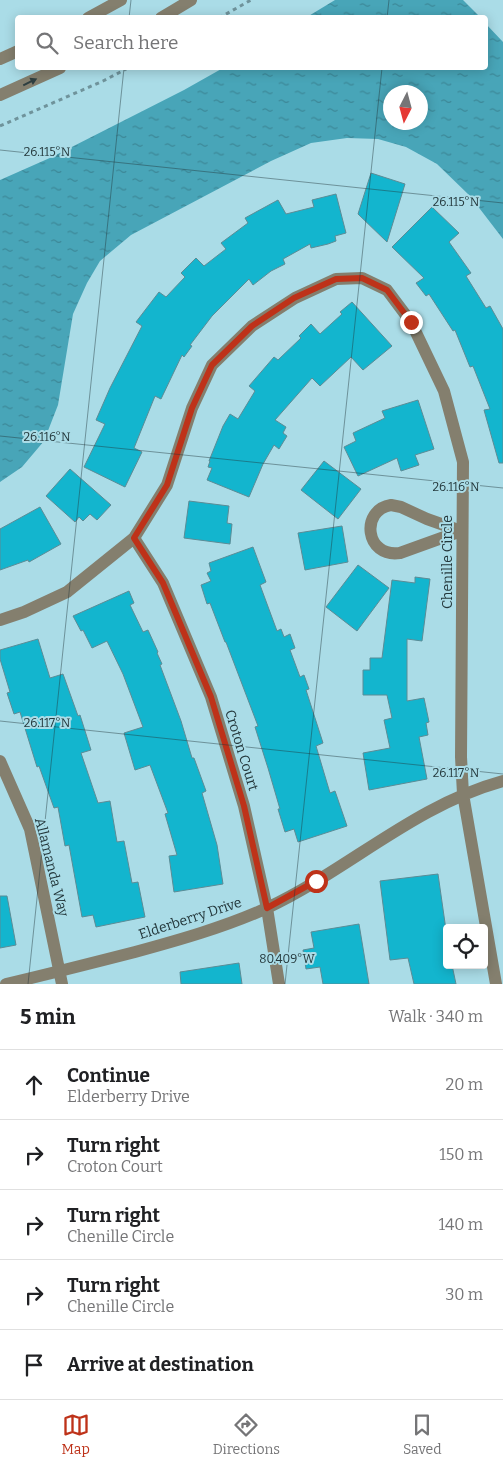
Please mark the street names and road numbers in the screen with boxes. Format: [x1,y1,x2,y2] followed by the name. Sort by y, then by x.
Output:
[439,515,456,609] street label: Chenille Circle
[221,708,262,793] street label: Croton Court
[31,816,72,919] street label: Allamanda Way
[136,894,244,943] street label: Elderberry Drive

